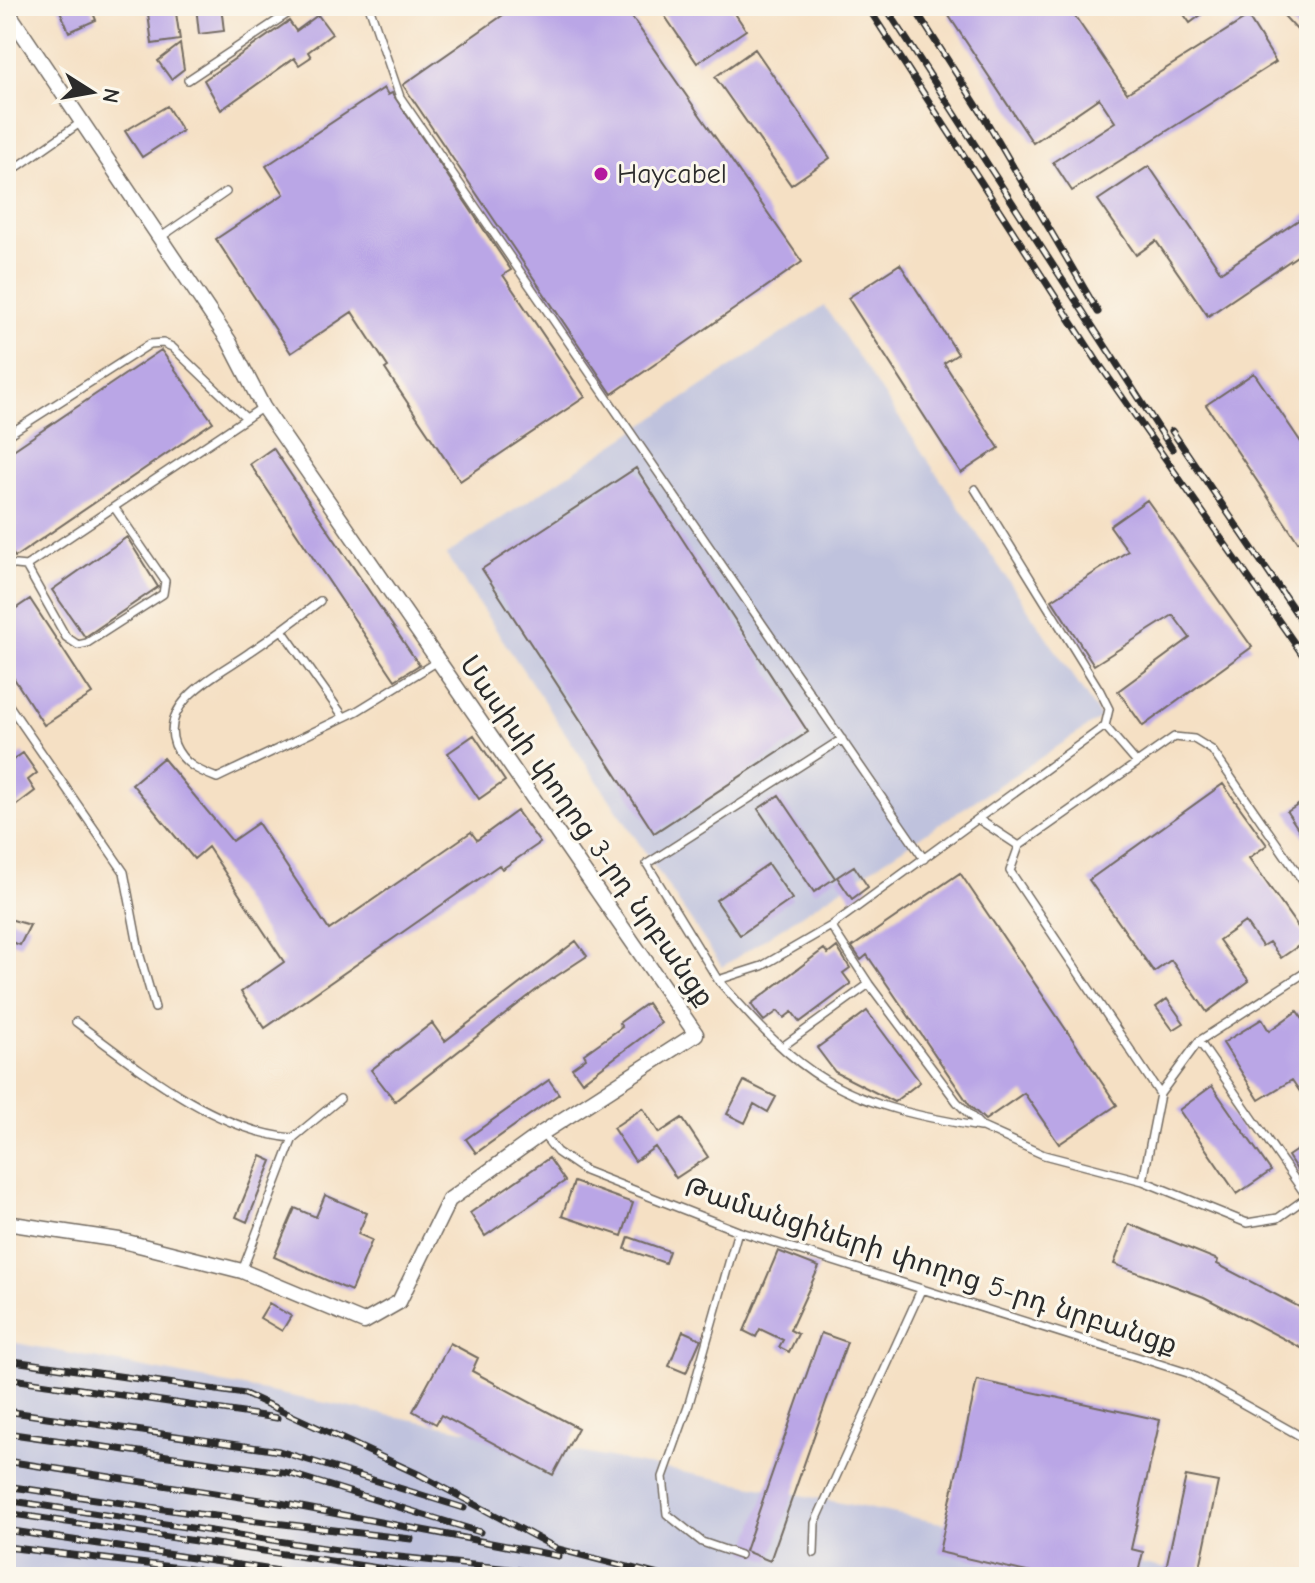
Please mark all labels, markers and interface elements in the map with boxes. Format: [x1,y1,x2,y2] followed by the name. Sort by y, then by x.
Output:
[52,52,132,132] north arrow
[97,86,125,105] text: N
[617,158,727,190] place label: Haycabel
[592,165,610,183] marker: Haycabel
[453,649,721,1013] street label: Մասիսի փողոց 3-րդ նրբանցք
[681,1171,1181,1361] street label: Թամանցիների փողոց 5-րդ նրբանցք

